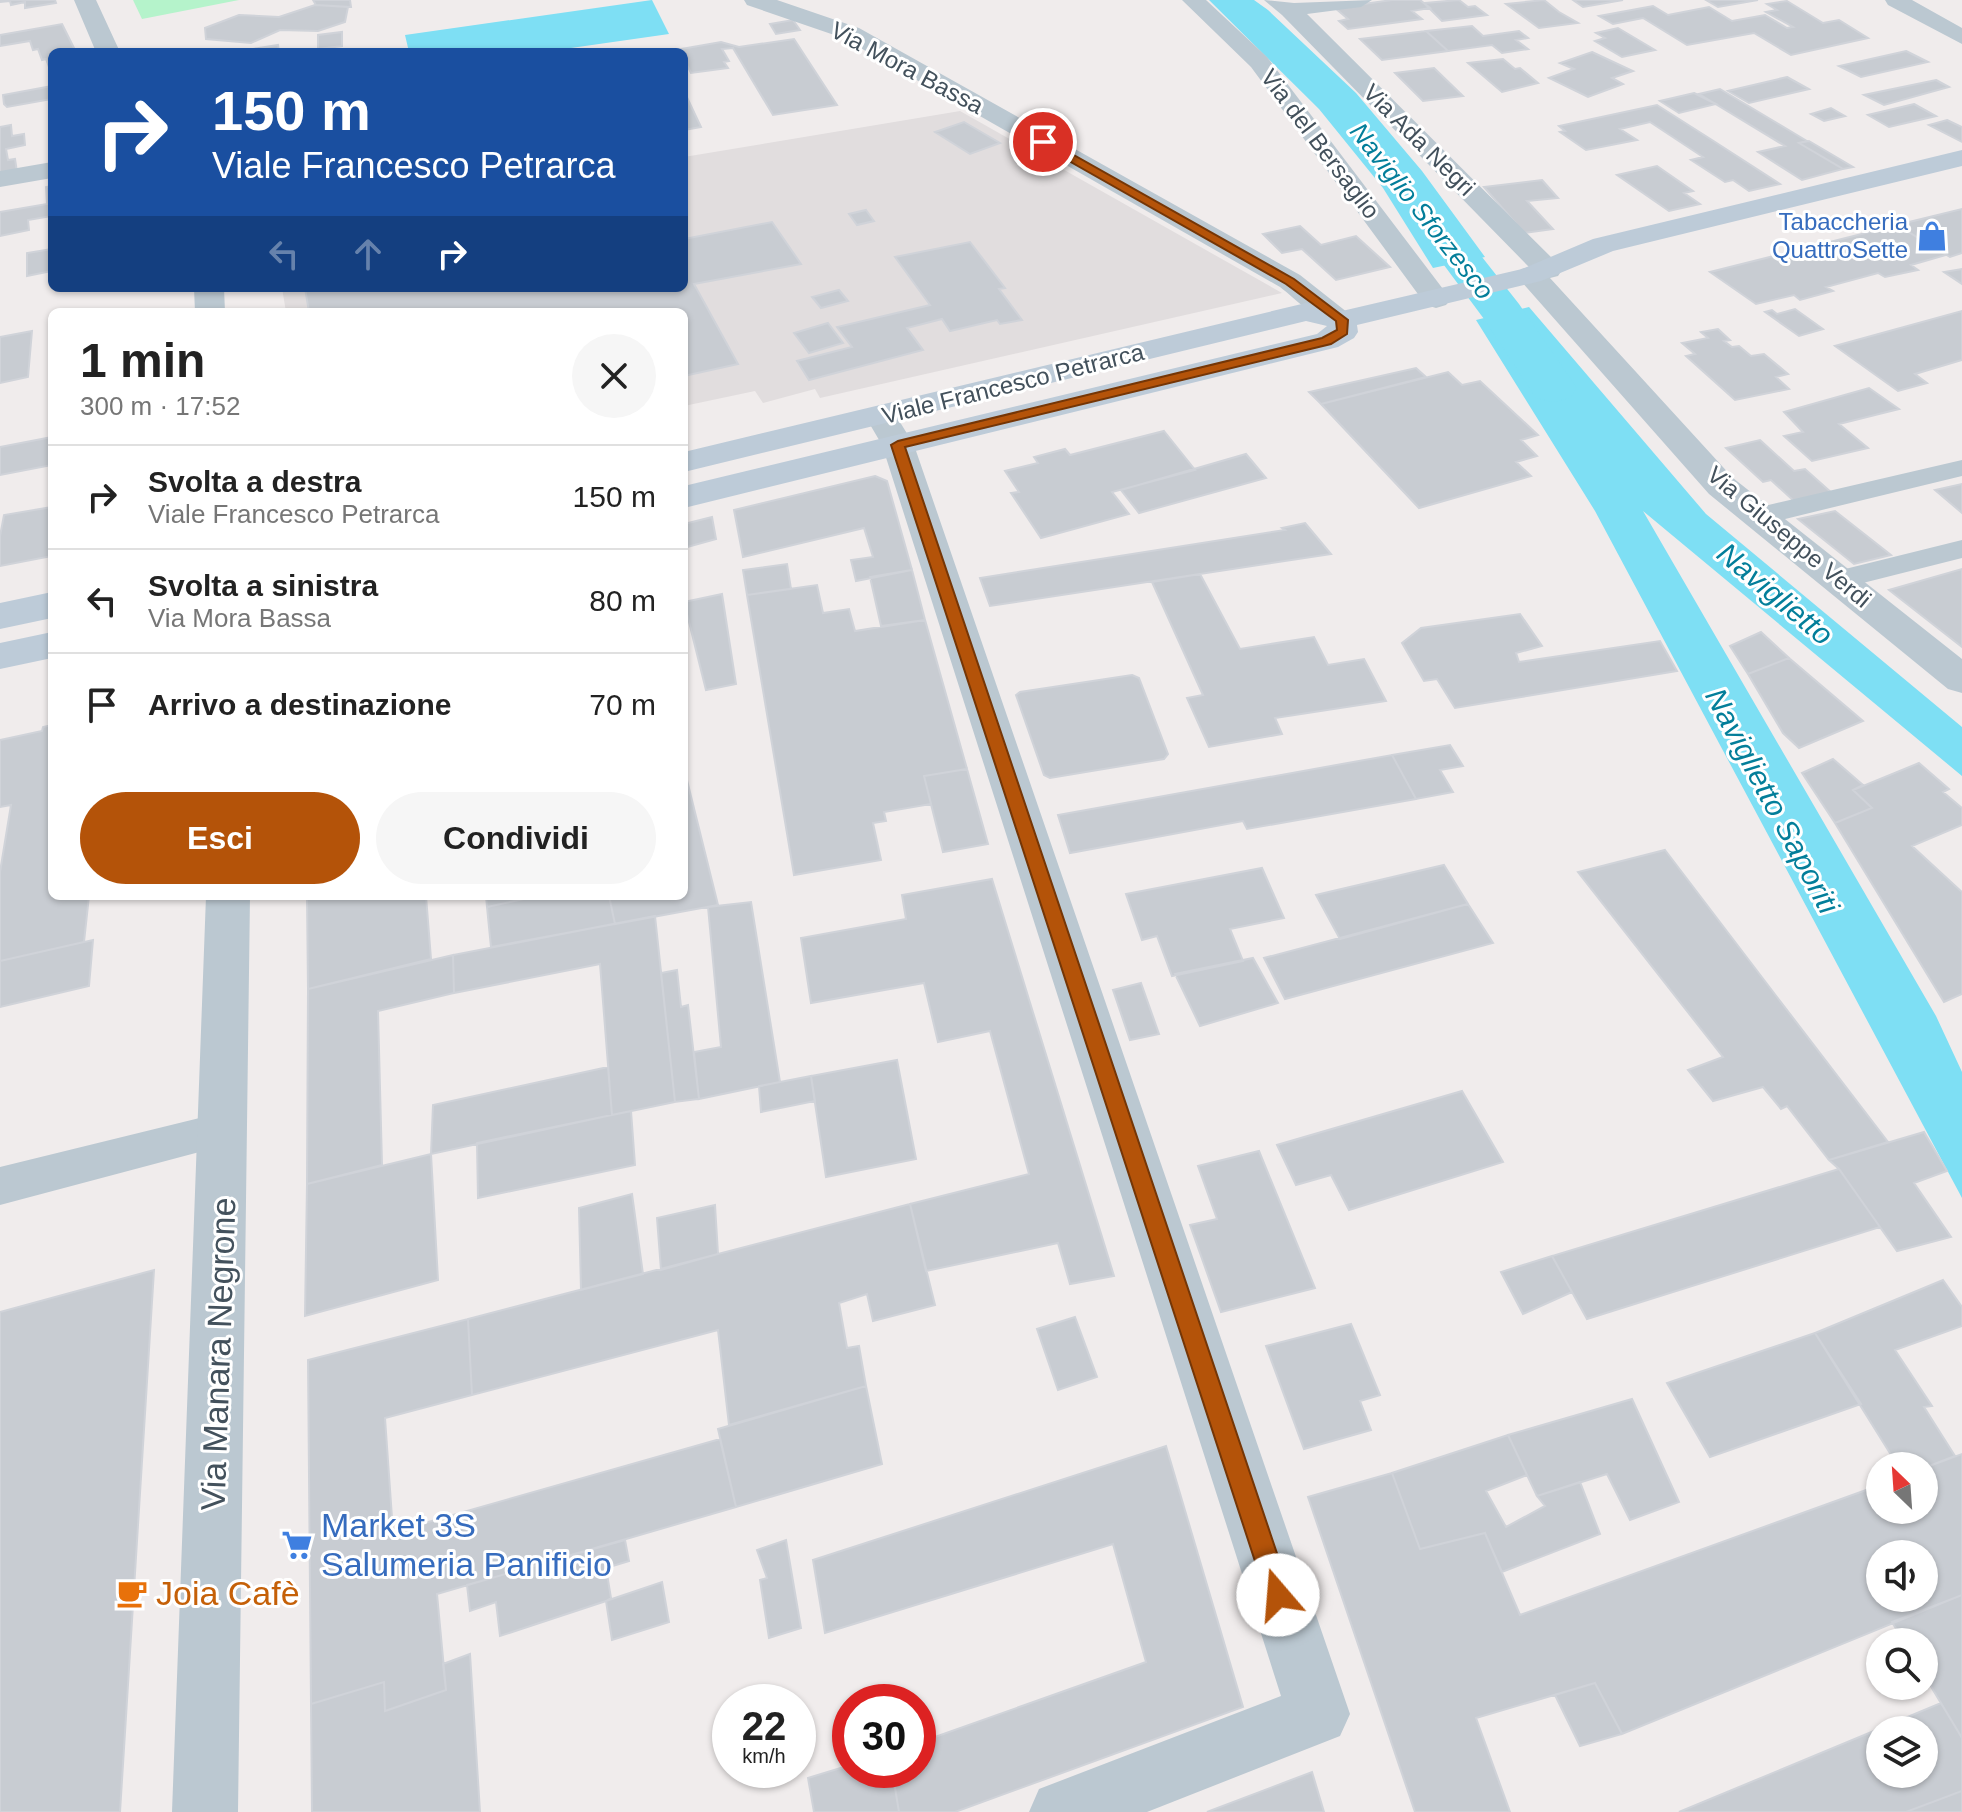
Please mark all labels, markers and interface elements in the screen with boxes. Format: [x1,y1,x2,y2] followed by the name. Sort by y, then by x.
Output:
[826,16,989,119] street label: Via Mora Bassa
[1256,64,1385,224] street label: Via del Bersaglio
[1358,78,1481,201] street label: Via Ada Negri
[212,79,371,142] text: 150 m
[80,80,184,184] icon: right
[1009,108,1077,176] pin
[1344,117,1500,305] water label: Naviglio Sforzesco
[1021,120,1065,164] icon: arrive
[212,145,616,186] text: Viale Francesco Petrarca
[1772,208,1909,263] place label: Tabaccheria QuattroSette
[1915,219,1949,253] shop icon: Tabaccheria QuattroSette
[262,232,306,276] icon: left
[346,232,390,276] icon: ahead
[430,232,474,276] icon: right
[80,334,205,387] text: 1 min
[572,334,656,418] button: close
[879,338,1147,429] street label: Viale Francesco Petrarca
[80,391,240,421] text: 300 m · 17:52
[1702,460,1877,613] street label: Via Giuseppe Verdi
[148,465,361,498] text: Svolta a destra
[80,475,124,519] icon: right
[573,480,656,513] text: 150 m
[148,499,439,529] text: Viale Francesco Petrarca
[1711,536,1840,651] water label: Naviglietto
[148,569,378,602] text: Svolta a sinistra
[80,579,124,623] icon: left
[589,584,656,617] text: 80 m
[148,603,331,633] text: Via Mora Bassa
[80,683,124,727] icon: arrive
[1699,683,1846,920] water label: Naviglietto Saporiti
[148,688,451,721] text: Arrivo a destinazione
[589,688,656,721] text: 70 m
[80,792,360,884] button: Esci
[376,792,656,884] button: Condividi
[194,1197,242,1511] street label: Via Manara Negrone
[1866,1452,1938,1524] north arrow
[1866,1452,1938,1788] map controls
[321,1506,612,1583] place label: Market 3S Salumeria Panificio
[280,1528,314,1562] supermarket icon: Market 3S Salumeria Panificio
[1866,1540,1938,1612] button: sound
[1236,1553,1320,1637] position arrow
[156,1574,300,1612] place label: Joia Cafè
[115,1576,149,1610] cafe icon: Joia Cafè
[1866,1628,1938,1700] button: search
[832,1684,936,1788] speed limit sign: 30
[742,1704,786,1748] text: 22
[1866,1716,1938,1788] button: layers
[742,1745,786,1767] text: km/h

